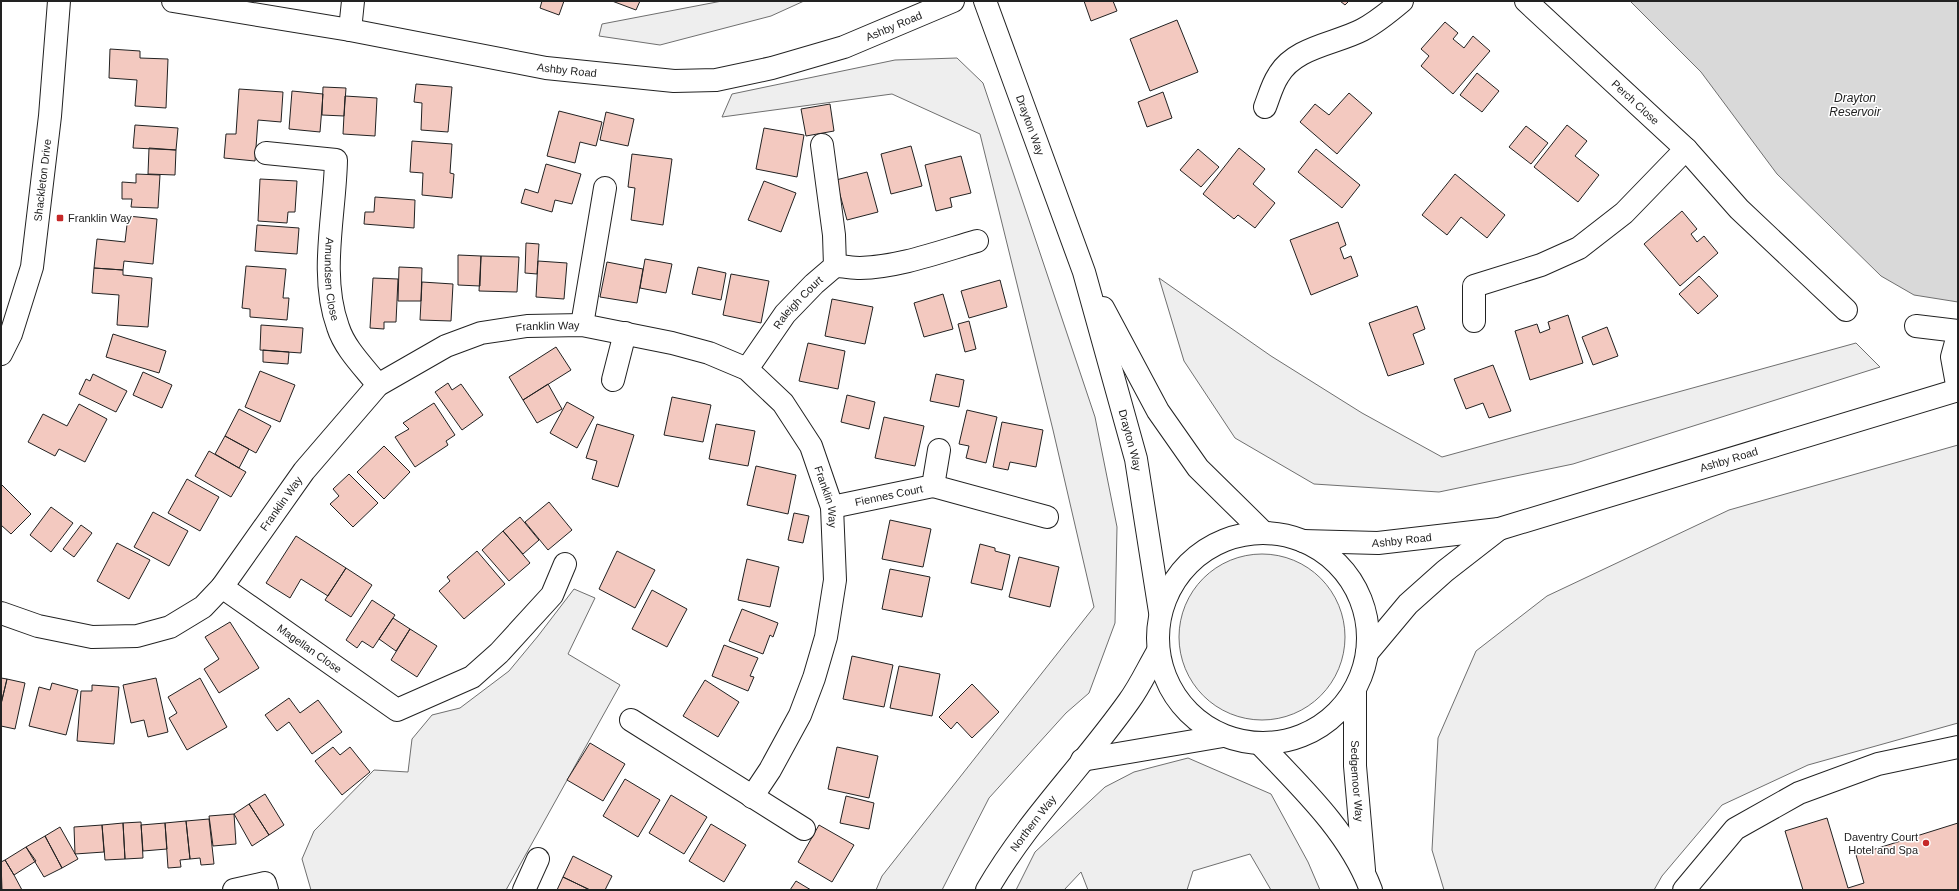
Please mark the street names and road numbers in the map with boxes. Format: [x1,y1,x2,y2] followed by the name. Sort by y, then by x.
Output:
[864,9,924,43] street label: Ashby Road
[536,60,597,79] street label: Ashby Road
[1609,77,1661,127] street label: Perch Close
[1014,93,1047,157] street label: Drayton Way
[31,138,53,222] street label: Shackleton Drive
[323,237,342,322] street label: Amundsen Close
[771,274,825,331] street label: Raleigh Court
[515,319,580,334] street label: Franklin Way
[1116,408,1144,472] street label: Drayton Way
[1698,445,1759,474] street label: Ashby Road
[812,464,839,528] street label: Franklin Way
[258,474,305,533] street label: Franklin Way
[854,482,924,508] street label: Fiennes Court
[1372,531,1432,549] street label: Ashby Road
[275,622,344,675] street label: Magellan Close
[1349,740,1366,823] street label: Sedgemoor Way
[1008,793,1059,854] street label: Northern Way

